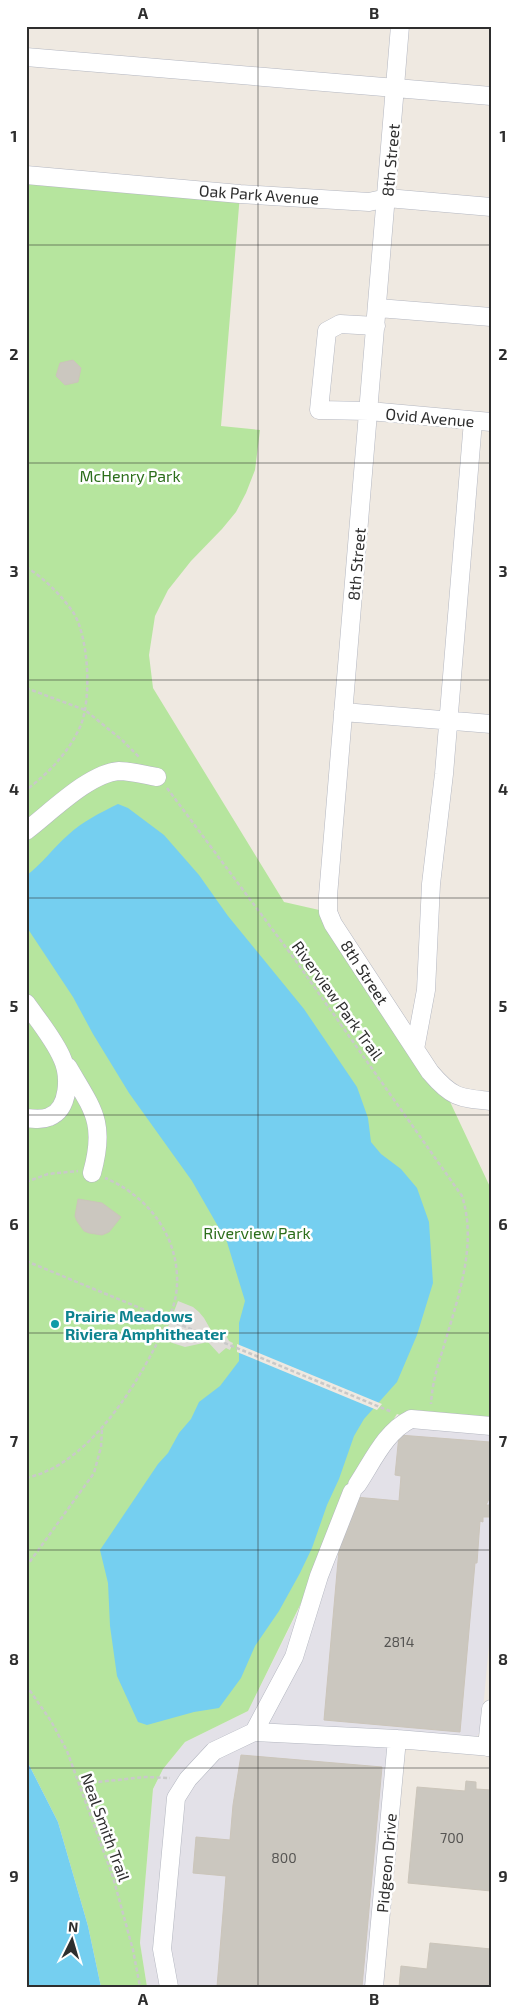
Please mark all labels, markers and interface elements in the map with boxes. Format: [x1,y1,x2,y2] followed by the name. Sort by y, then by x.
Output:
[138,3,149,22] text: A
[369,3,379,22] text: B
[377,123,403,197] street label: 8th Street
[11,126,17,145] text: 1
[500,126,506,145] text: 1
[198,180,320,208] street label: Oak Park Avenue
[9,344,19,363] text: 2
[498,344,508,363] text: 2
[385,404,475,430] street label: Ovid Avenue
[79,466,181,485] park label: McHenry Park
[343,527,369,601] street label: 8th Street
[9,561,19,580] text: 3
[498,561,508,580] text: 3
[9,779,19,798] text: 4
[498,779,508,798] text: 4
[337,936,393,1008] street label: 8th Street
[289,937,388,1063] street label: Riverview Park Trail
[10,996,19,1015] text: 5
[499,996,508,1015] text: 5
[9,1214,19,1233] text: 6
[498,1214,508,1233] text: 6
[203,1223,311,1242] park label: Riverview Park
[65,1306,226,1343] place label: Prairie Meadows Riviera Amphitheater
[49,1318,61,1330] marker: Prairie Meadows Riviera Amphitheater
[10,1431,19,1450] text: 7
[499,1431,508,1450] text: 7
[384,1633,414,1650] house number: 2814
[9,1649,19,1668] text: 8
[498,1649,508,1668] text: 8
[78,1770,134,1884] street label: Neal Smith Trail
[372,1812,400,1914] street label: Pidgeon Drive
[440,1829,464,1846] house number: 700
[271,1849,297,1866] house number: 800
[9,1866,19,1885] text: 9
[498,1866,508,1885] text: 9
[48,1916,98,1966] north arrow
[67,1918,79,1935] text: N
[138,1989,149,2008] text: A
[369,1989,379,2008] text: B

